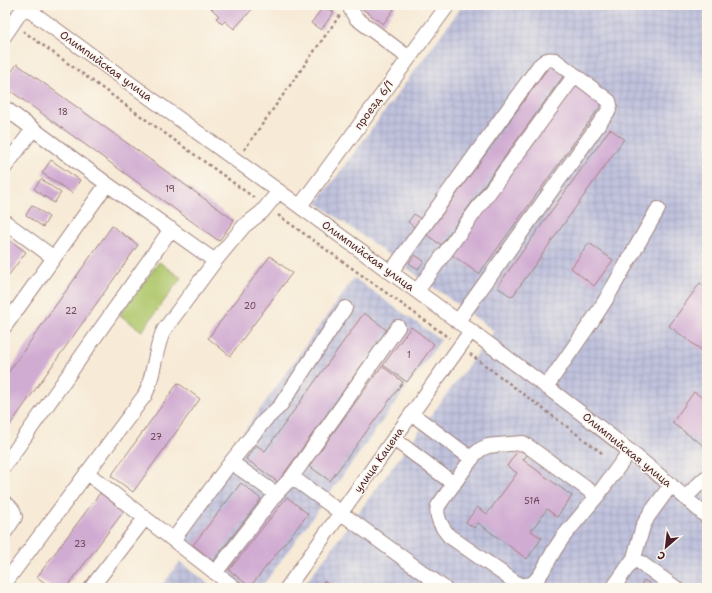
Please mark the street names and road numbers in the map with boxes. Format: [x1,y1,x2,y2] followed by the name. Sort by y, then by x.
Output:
[57,27,155,105] street label: Олимпийская улица
[351,77,397,133] street label: проезд 6/1
[319,217,417,295] street label: Олимпийская улица
[579,409,675,491] street label: Олимпийская улица
[351,424,407,496] street label: улица Кацена

